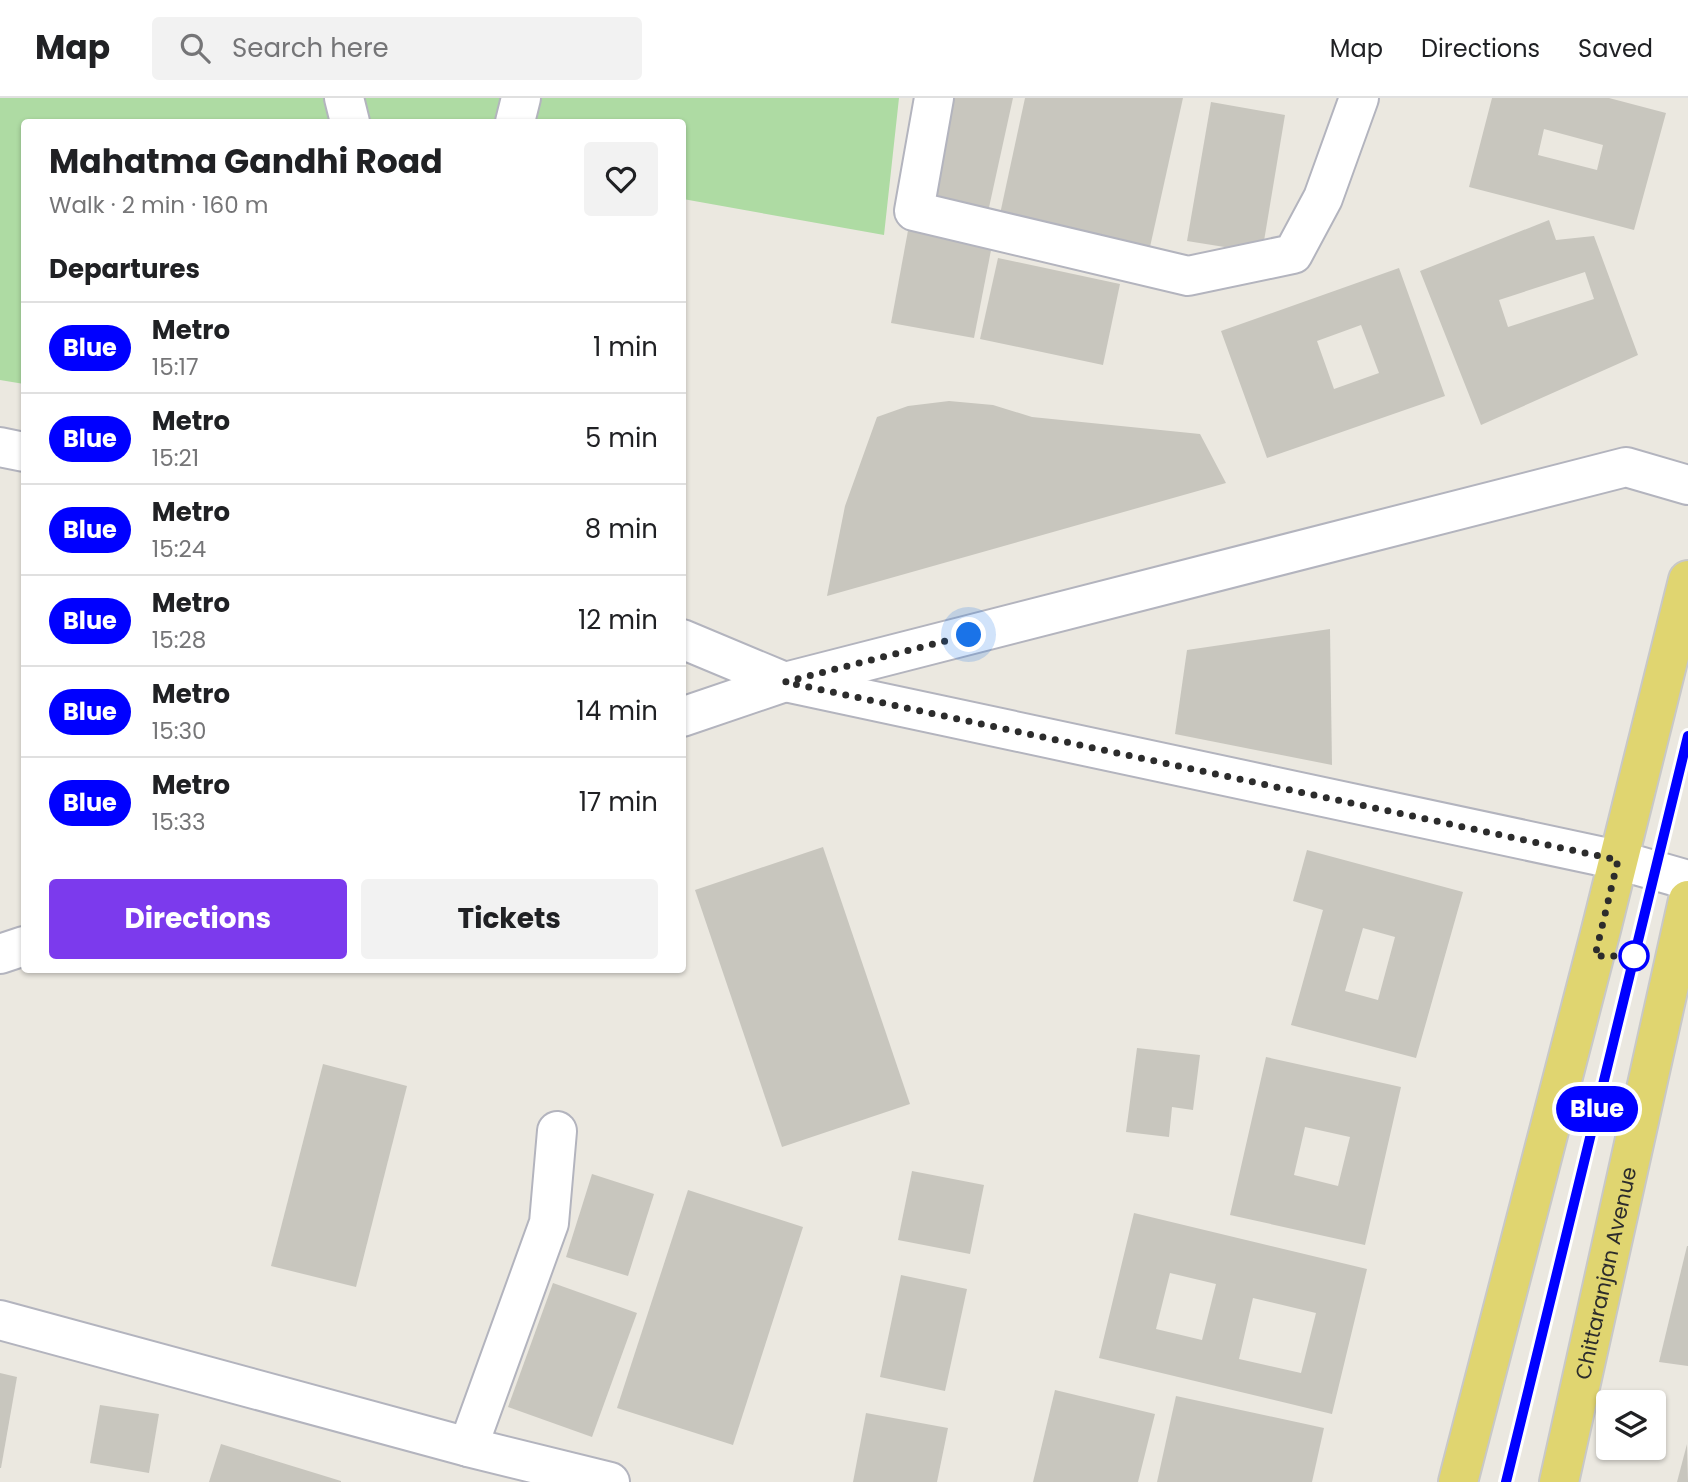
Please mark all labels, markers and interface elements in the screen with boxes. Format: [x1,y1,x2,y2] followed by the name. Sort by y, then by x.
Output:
[152,17,642,80] search box
[35,24,110,71] text: Map
[176,29,214,67] icon: search
[232,30,389,66] text: Search here
[1330,32,1383,65] text: Map
[1421,32,1540,65] text: Directions
[1578,32,1653,65] text: Saved
[49,138,443,185] text: Mahatma Gandhi Road
[584,142,658,216] button: heart
[49,189,269,221] text: Walk · 2 min · 160 m
[49,251,200,287] text: Departures
[152,312,230,348] text: Metro
[593,329,658,365] text: 1 min
[63,331,117,364] text: Blue
[152,351,198,383] text: 15:17
[152,403,230,439] text: Metro
[585,420,658,456] text: 5 min
[63,422,117,455] text: Blue
[152,442,199,474] text: 15:21
[152,494,230,530] text: Metro
[585,511,658,547] text: 8 min
[63,513,117,546] text: Blue
[152,533,206,565] text: 15:24
[152,585,230,621] text: Metro
[578,602,658,638] text: 12 min
[63,604,117,637] text: Blue
[951,617,986,652] your location
[152,624,206,656] text: 15:28
[152,676,230,712] text: Metro
[577,693,658,729] text: 14 min
[63,695,117,728] text: Blue
[152,715,207,747] text: 15:30
[152,767,230,803] text: Metro
[579,784,658,820] text: 17 min
[63,786,117,819] text: Blue
[152,806,206,838] text: 15:33
[49,879,347,959] button: Directions
[361,879,658,959] button: Tickets
[1619,941,1649,971] unlabelled marker
[1548,1086,1646,1132] line badge: Blue
[1570,1092,1624,1125] text: Blue
[1568,1164,1643,1382] street label: Chittaranjan Avenue
[1596,1390,1666,1460] map controls
[1596,1390,1666,1460] button: layers

